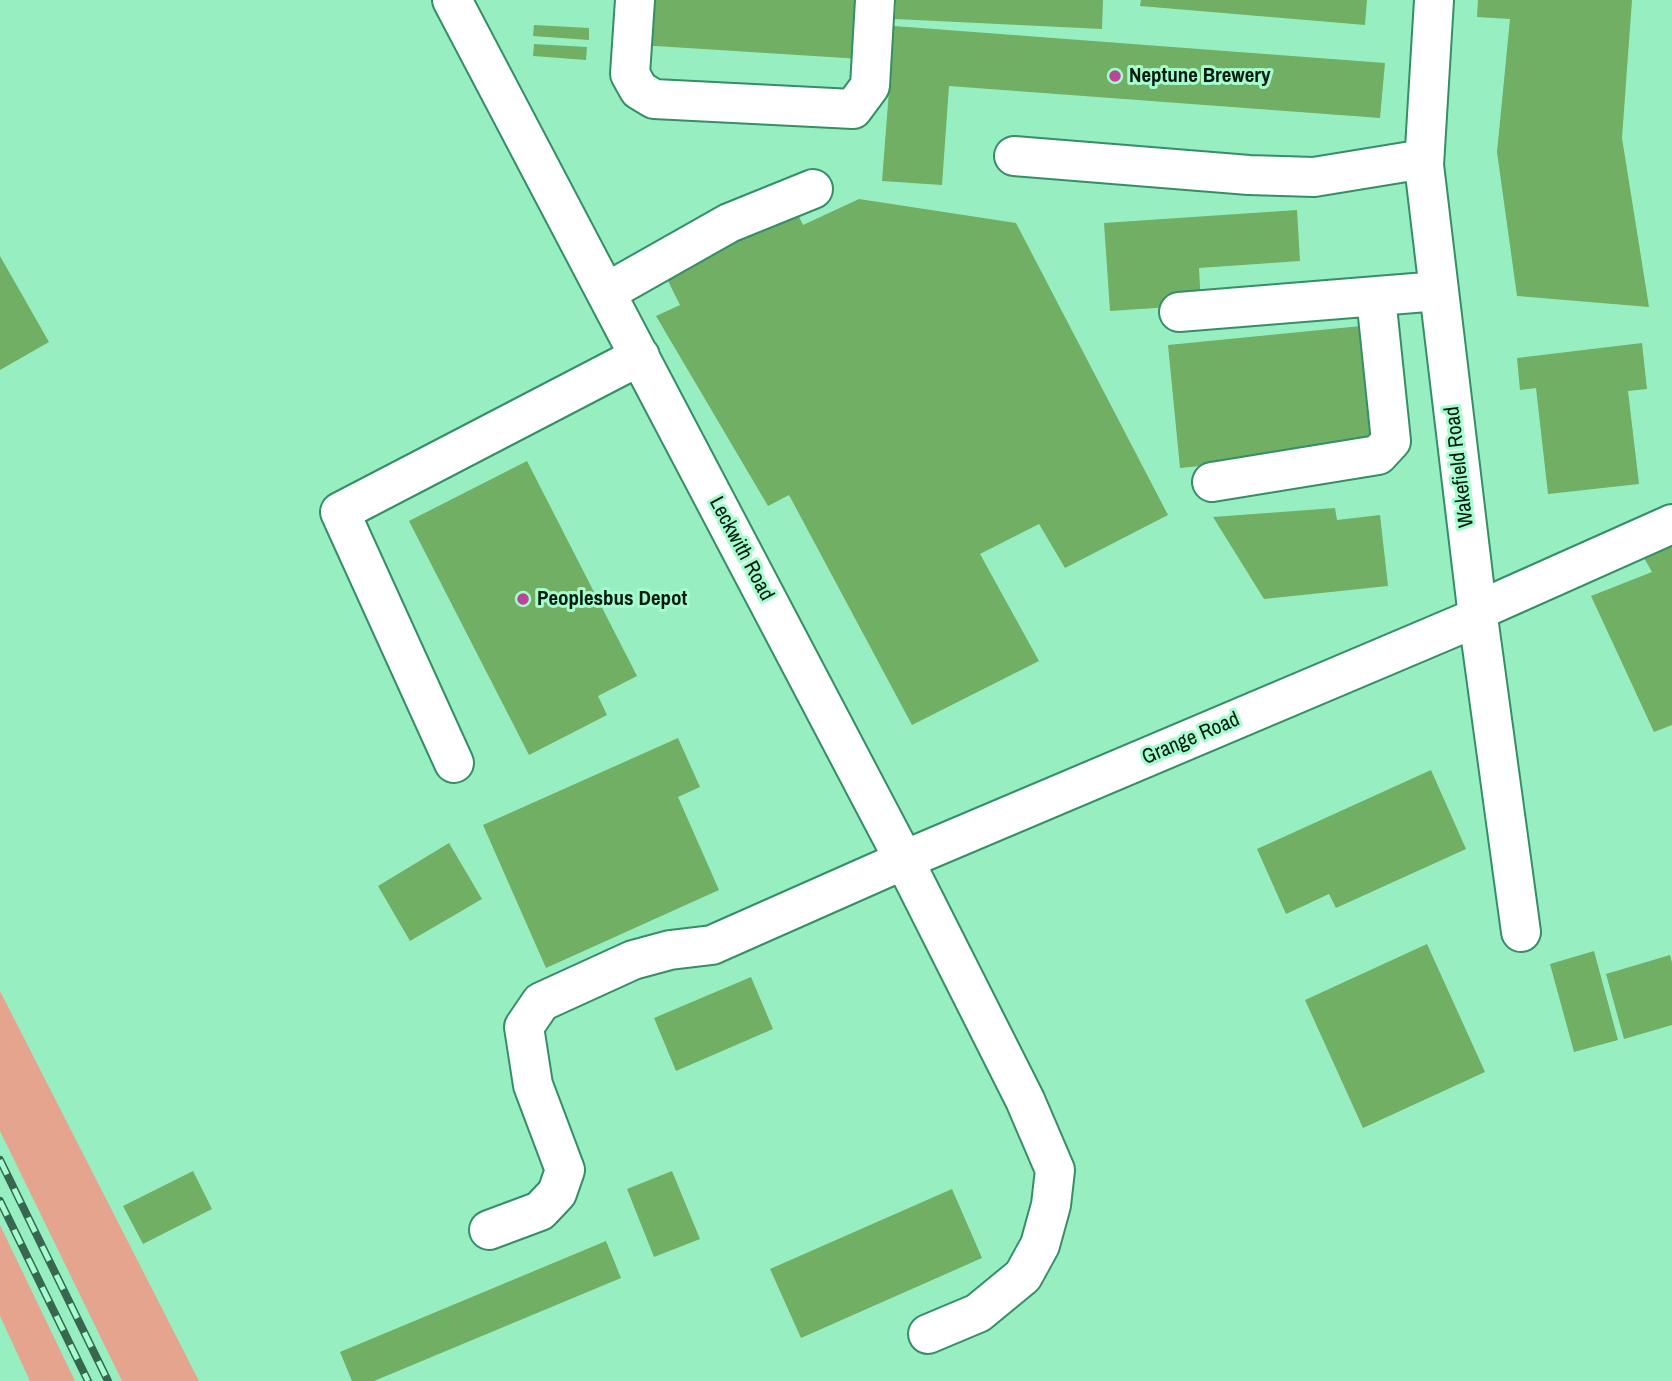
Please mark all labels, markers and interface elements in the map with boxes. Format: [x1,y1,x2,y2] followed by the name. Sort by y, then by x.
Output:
[1129,63,1271,89] place label: Neptune Brewery
[1107,68,1123,84] marker: Neptune Brewery
[1440,405,1480,529] street label: Wakefield Road
[703,493,779,605] street label: Leckwith Road
[537,586,687,612] place label: Peoplesbus Depot
[515,591,531,607] marker: Peoplesbus Depot
[1138,707,1244,771] street label: Grange Road

